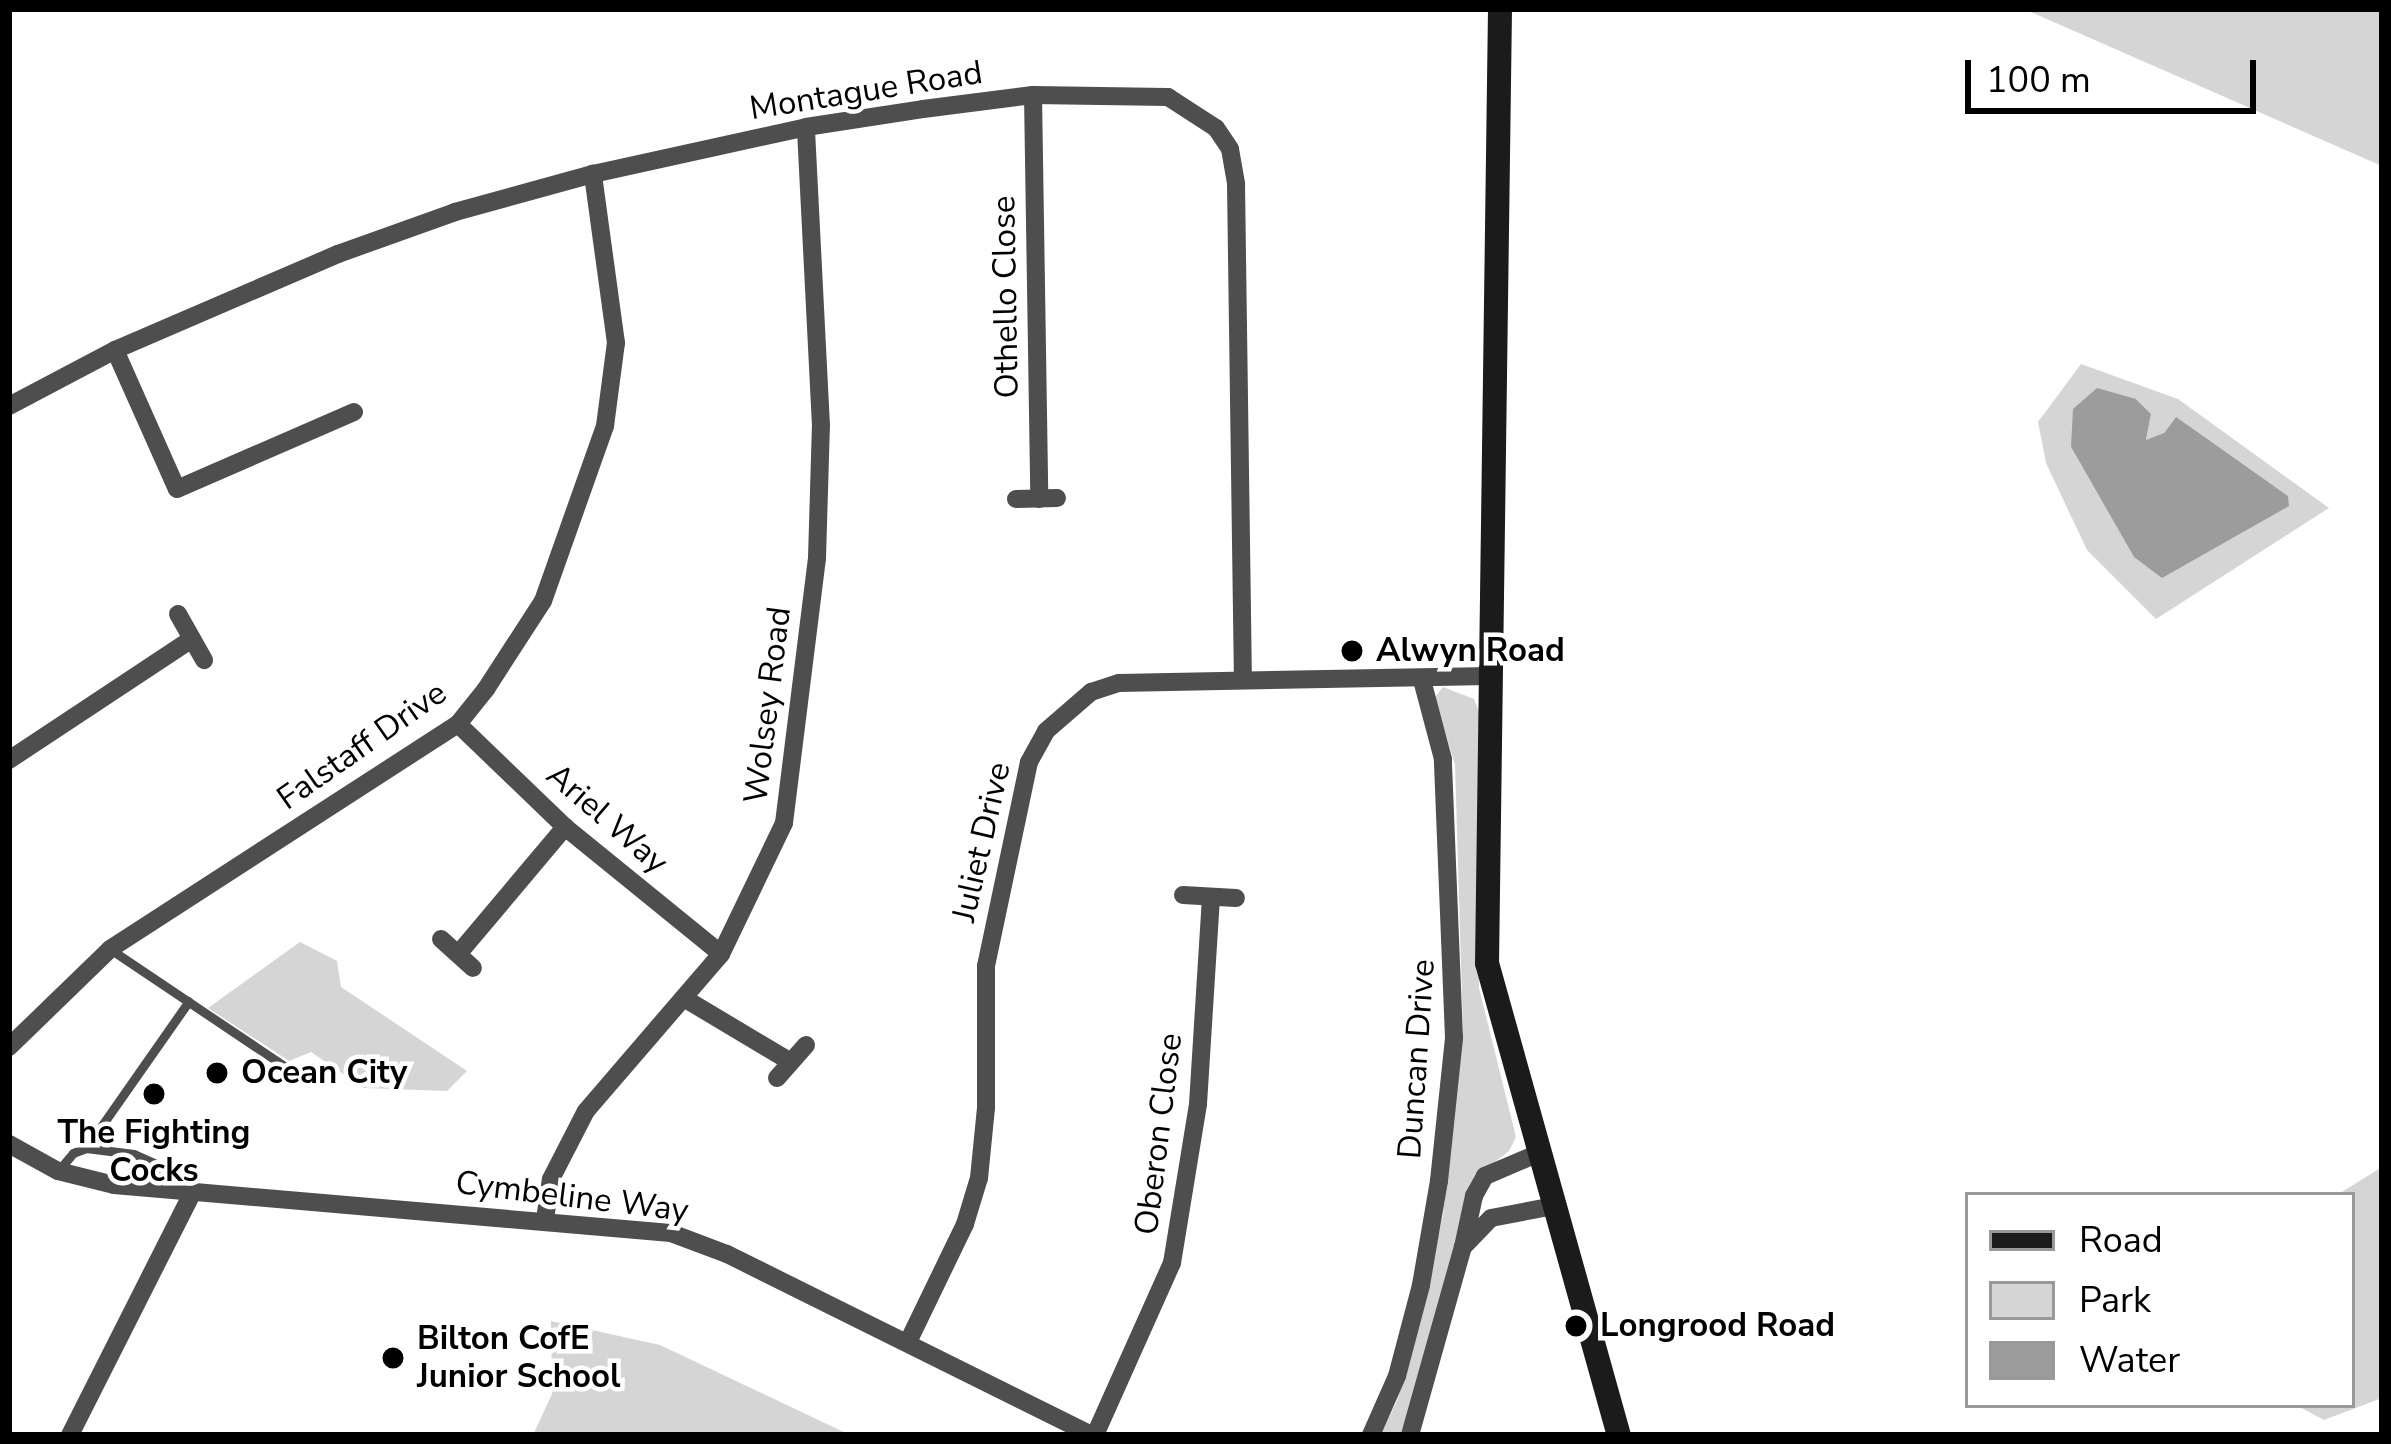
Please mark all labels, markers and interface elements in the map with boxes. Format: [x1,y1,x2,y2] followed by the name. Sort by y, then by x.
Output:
[1971,36,2262,110] scale bar
[747,53,985,129] street label: Montague Road
[1986,56,2091,105] text: 100 m
[984,195,1028,399] street label: Othello Close
[736,604,800,806] street label: Wolsey Road
[1376,631,1565,671] place label: Alwyn Road
[1339,638,1365,664] marker: Alwyn Road
[270,673,454,819] street label: Falstaff Drive
[538,755,676,883] street label: Ariel Way
[944,758,1020,926] street label: Juliet Drive
[1390,958,1444,1160] street label: Duncan Drive
[1127,1031,1191,1237] street label: Oberon Close
[241,1053,407,1093] place label: Ocean City
[204,1060,230,1086] marker: Ocean City
[141,1081,167,1107] marker: The Fighting Cocks
[57,1113,251,1191] place label: The Fighting Cocks
[453,1163,691,1231] street label: Cymbeline Way
[1965,1192,2355,1408] legend
[2079,1216,2163,1265] text: Road
[2079,1276,2151,1325] text: Park
[1600,1306,1835,1346] place label: Longrood Road
[1563,1313,1589,1339] marker: Longrood Road
[417,1319,621,1397] place label: Bilton CofE Junior School
[2079,1336,2180,1385] text: Water
[380,1345,406,1371] marker: Bilton CofE Junior School

